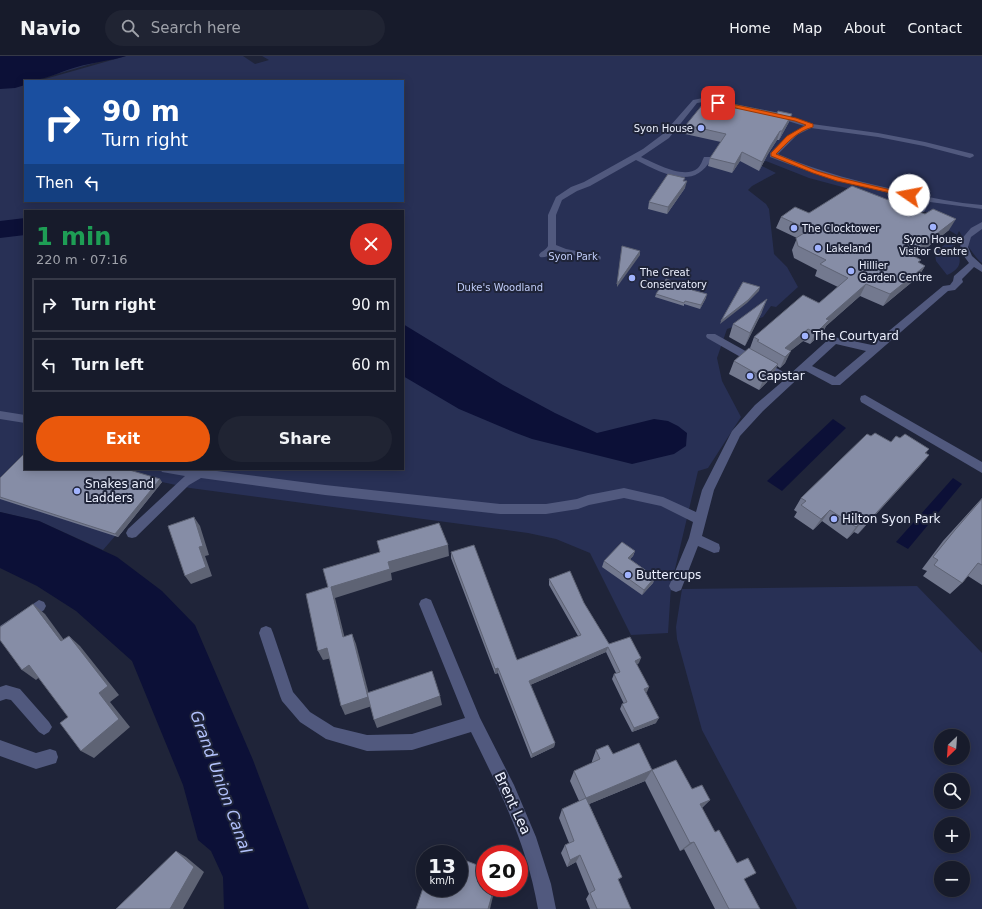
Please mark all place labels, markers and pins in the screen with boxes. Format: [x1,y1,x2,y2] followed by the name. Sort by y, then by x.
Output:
[701,86,735,120] pin
[634,123,693,134] place label: Syon House
[696,123,706,133] marker: Syon House
[928,222,938,232] marker: Syon House Visitor Centre
[789,223,799,233] marker: The Clocktower
[801,223,880,234] place label: The Clocktower
[899,234,967,257] place label: Syon House Visitor Centre
[813,243,823,253] marker: Lakeland
[826,243,871,254] place label: Lakeland
[859,260,932,283] place label: Hillier Garden Centre
[846,266,856,276] marker: Hillier Garden Centre
[639,267,707,290] place label: The Great Conservatory
[627,273,637,283] marker: The Great Conservatory
[812,329,899,343] place label: The Courtyard
[800,331,810,341] marker: The Courtyard
[758,369,805,383] place label: Capstar
[745,371,755,381] marker: Capstar
[85,477,154,505] place label: Snakes and Ladders
[72,486,82,496] marker: Snakes and Ladders
[842,512,941,526] place label: Hilton Syon Park
[829,514,839,524] marker: Hilton Syon Park
[636,568,701,582] place label: Buttercups
[623,570,633,580] marker: Buttercups

